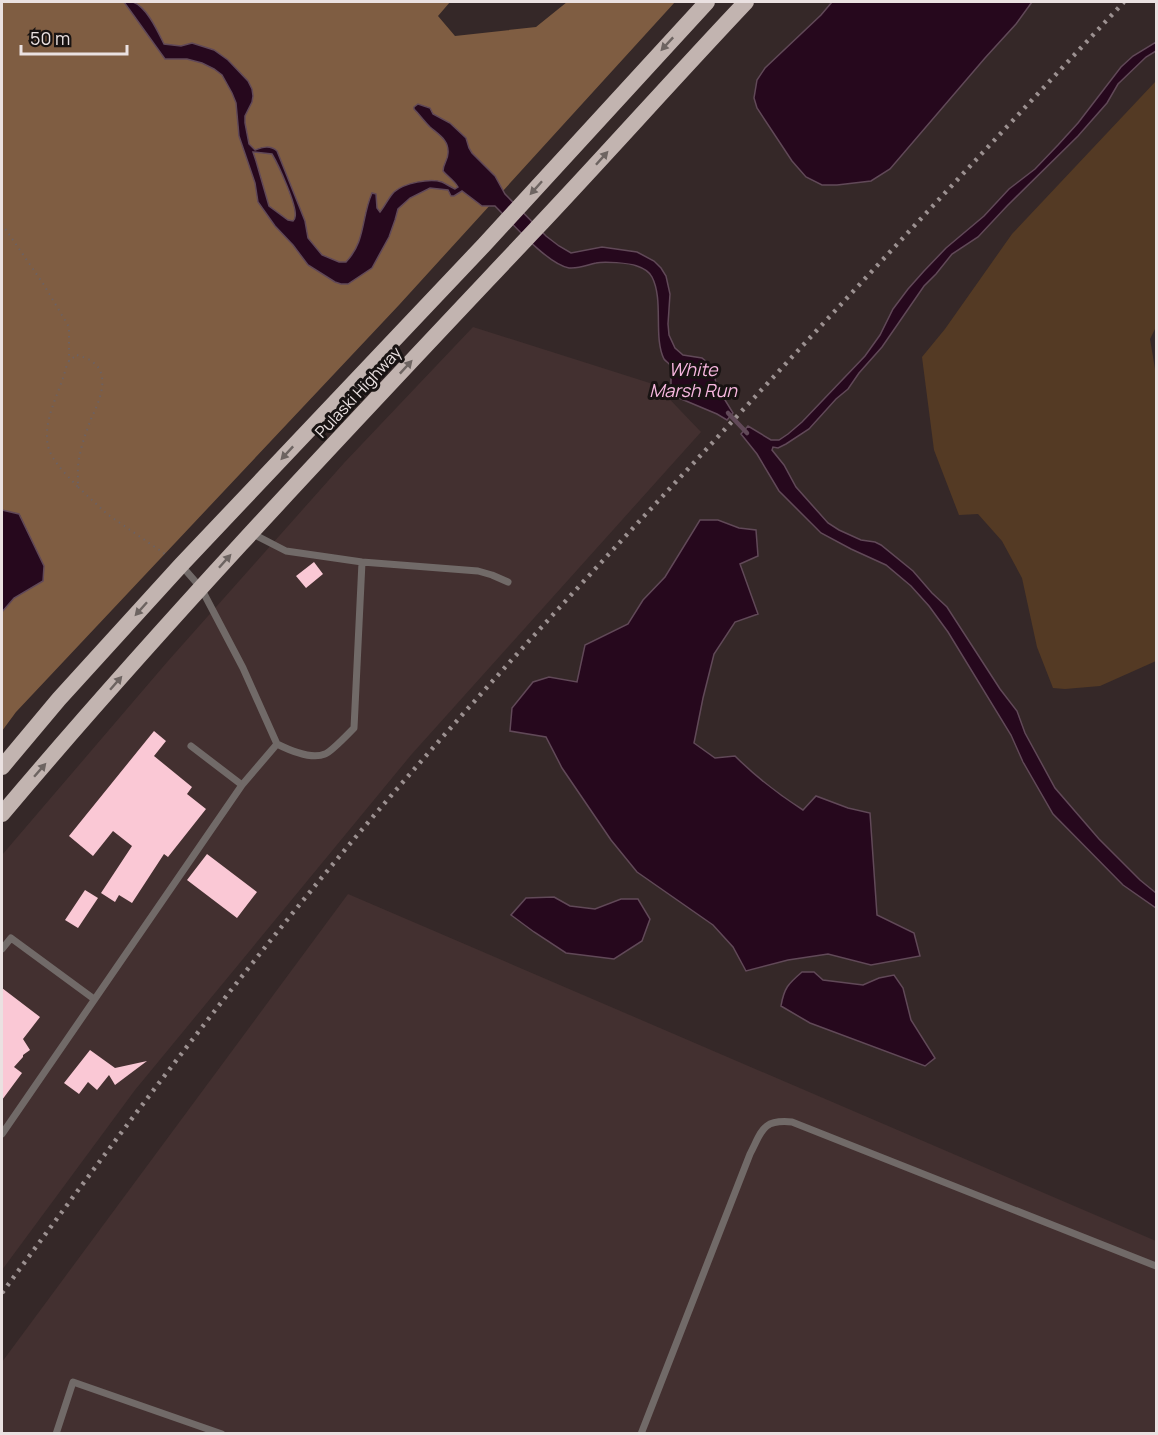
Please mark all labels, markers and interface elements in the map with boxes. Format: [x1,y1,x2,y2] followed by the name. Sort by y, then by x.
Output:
[21,18,128,56] scale bar
[30,26,70,50] text: 50 m
[660,37,674,52] one-way arrow
[595,151,608,166] one-way arrow
[529,181,543,195] one-way arrow
[310,341,406,442] street label: Pulaski Highway
[649,357,738,402] water label: White Marsh Run
[399,360,412,375] one-way arrow
[280,445,294,459] one-way arrow
[218,554,231,569] one-way arrow
[134,601,148,616] one-way arrow
[109,675,123,690] one-way arrow
[33,763,46,778] one-way arrow

